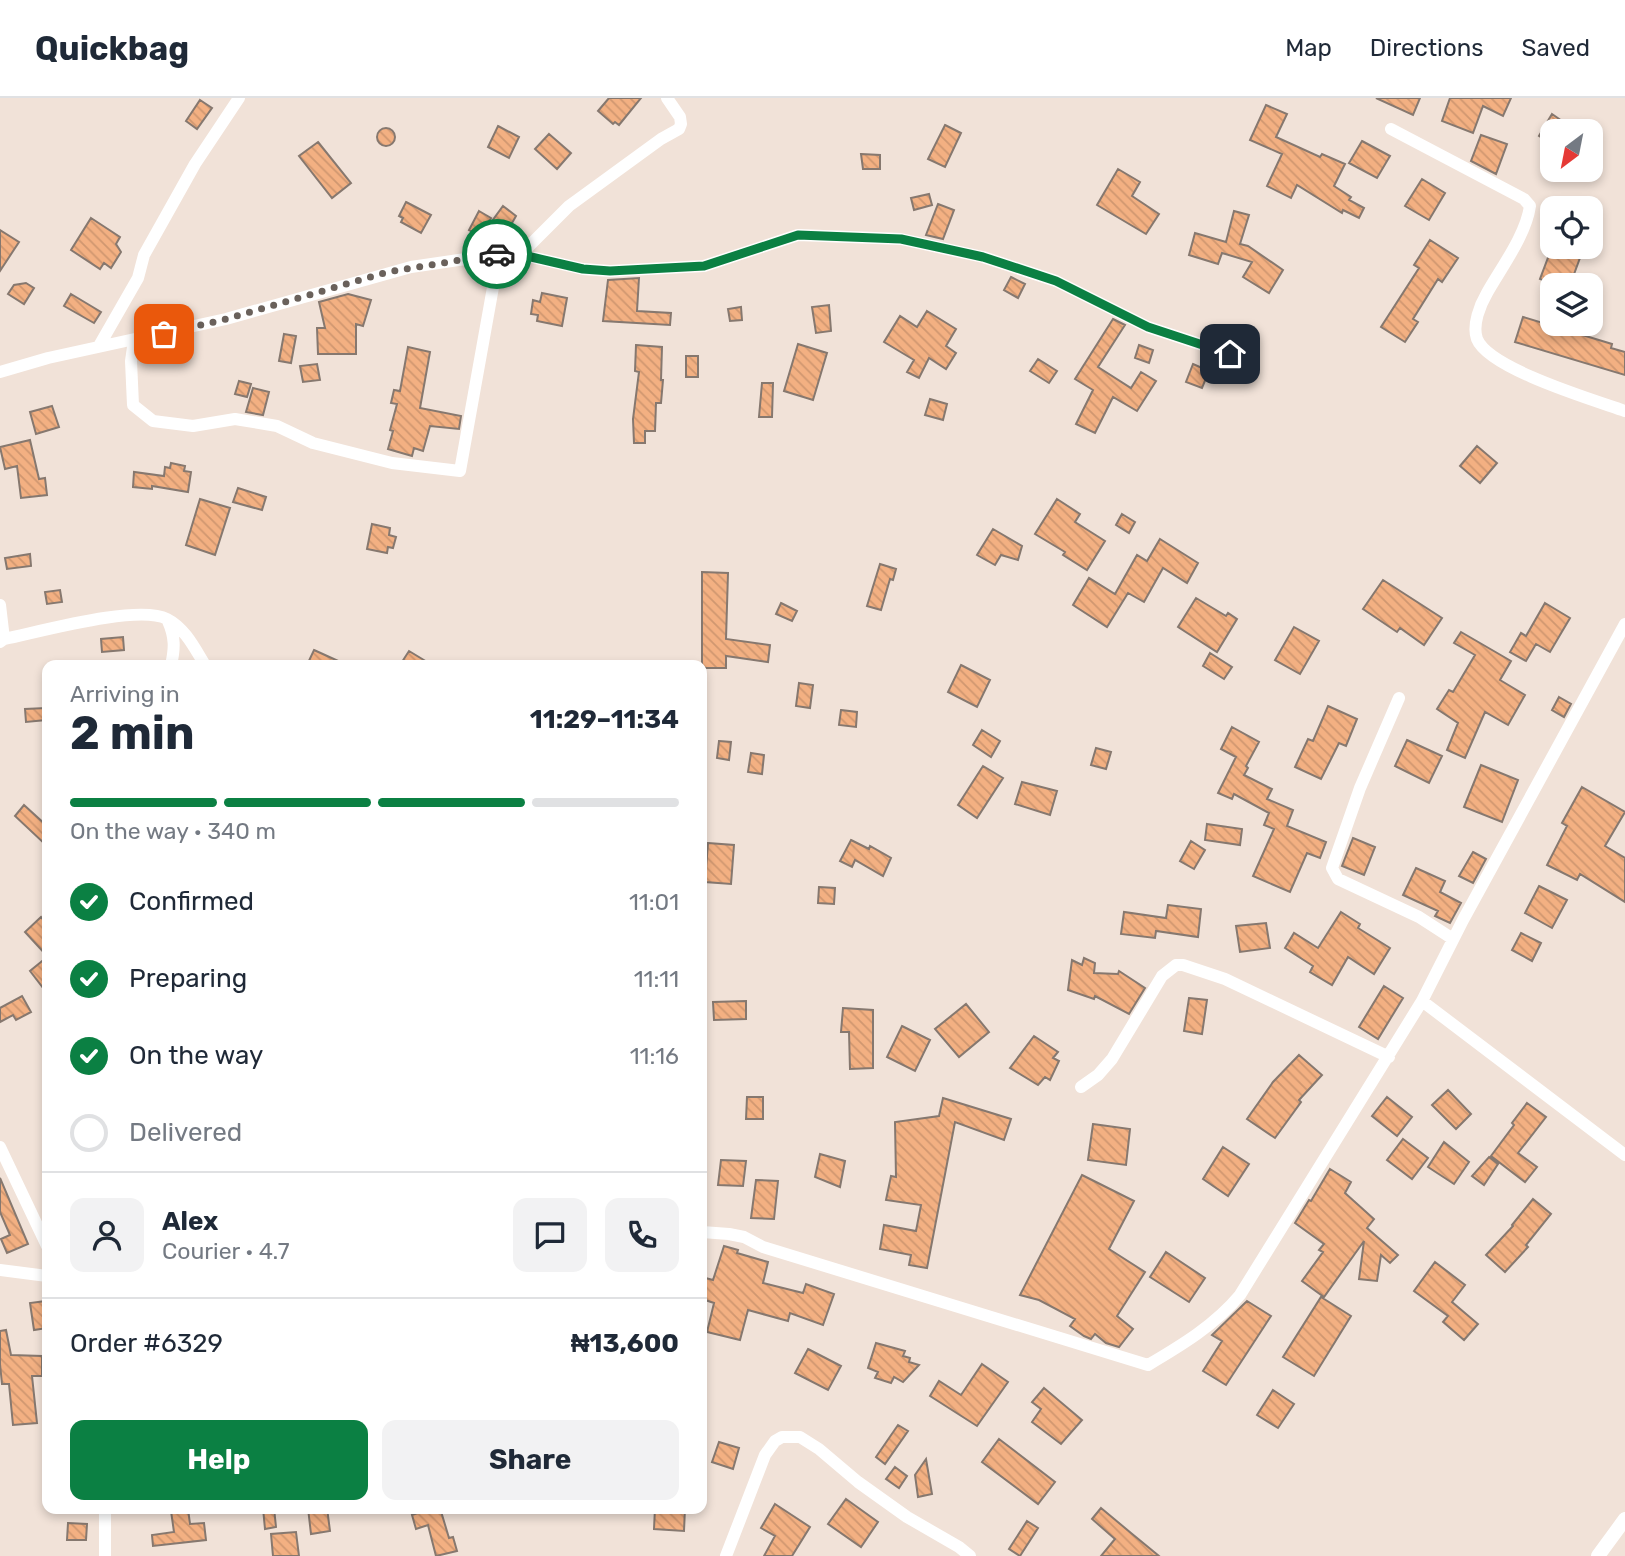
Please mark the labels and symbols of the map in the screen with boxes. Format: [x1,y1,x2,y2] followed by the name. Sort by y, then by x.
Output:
[1540,119,1603,182] north arrow
[462,219,532,289] courier
[134,304,194,364] pin
[1200,324,1260,384] pin

